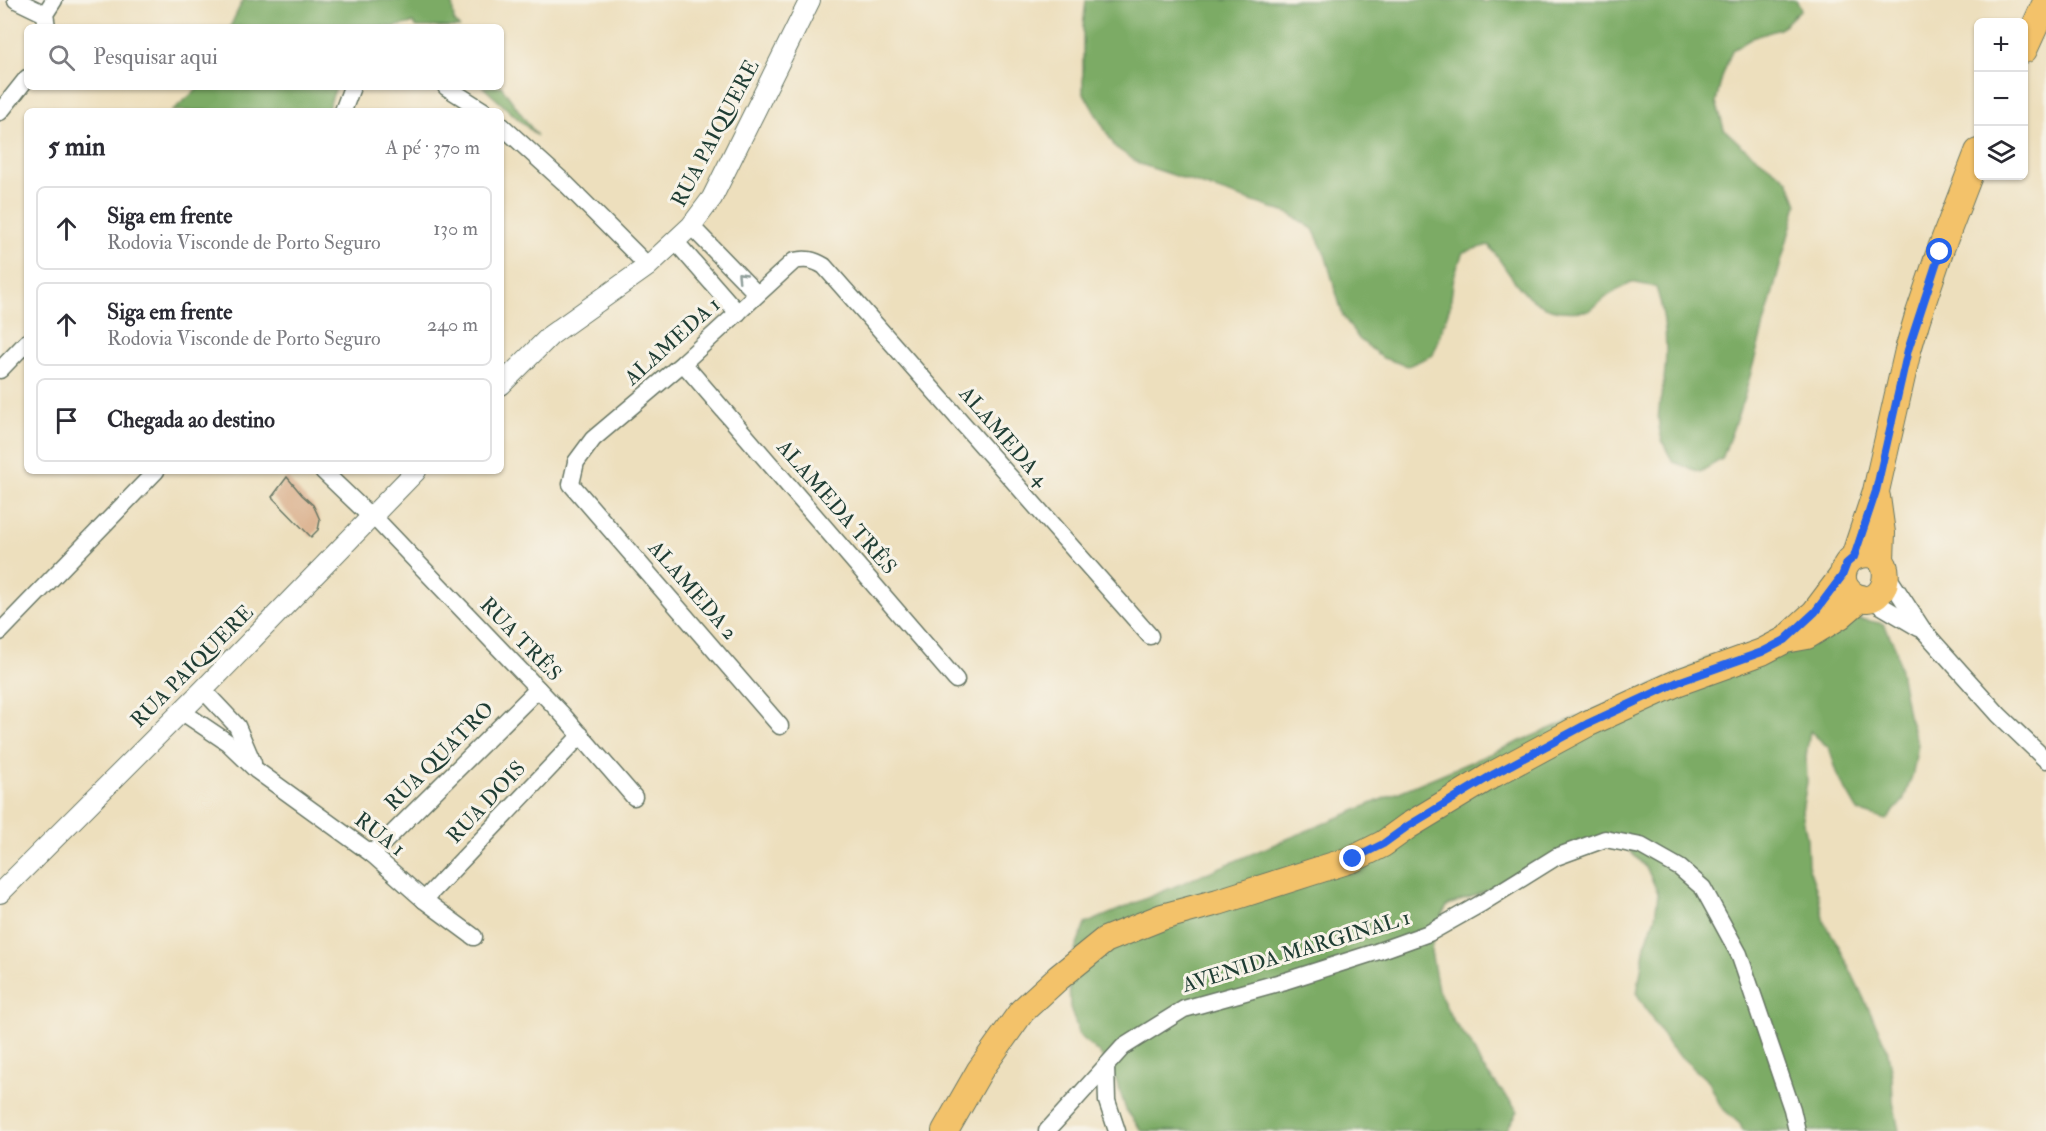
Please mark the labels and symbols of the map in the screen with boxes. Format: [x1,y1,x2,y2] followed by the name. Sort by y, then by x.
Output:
[665,55,766,212] street label: RUA PAIQUERE
[1926,238,1952,264] route start
[737,273,748,284] one-way arrow
[618,291,726,392] street label: ALAMEDA 1
[952,380,1055,493] street label: ALAMEDA 4
[770,434,902,580] street label: ALAMEDA TRÊS
[641,534,743,646] street label: ALAMEDA 2
[474,592,567,687] street label: RUA TRÊS
[125,599,260,734] street label: RUA PAIQUERE
[379,696,500,817] street label: RUA QUATRO
[441,755,532,849] street label: RUA DOIS
[349,806,410,862] street label: RUA 1
[1339,845,1365,871] route end
[1178,904,1413,999] street label: AVENIDA MARGINAL 1

